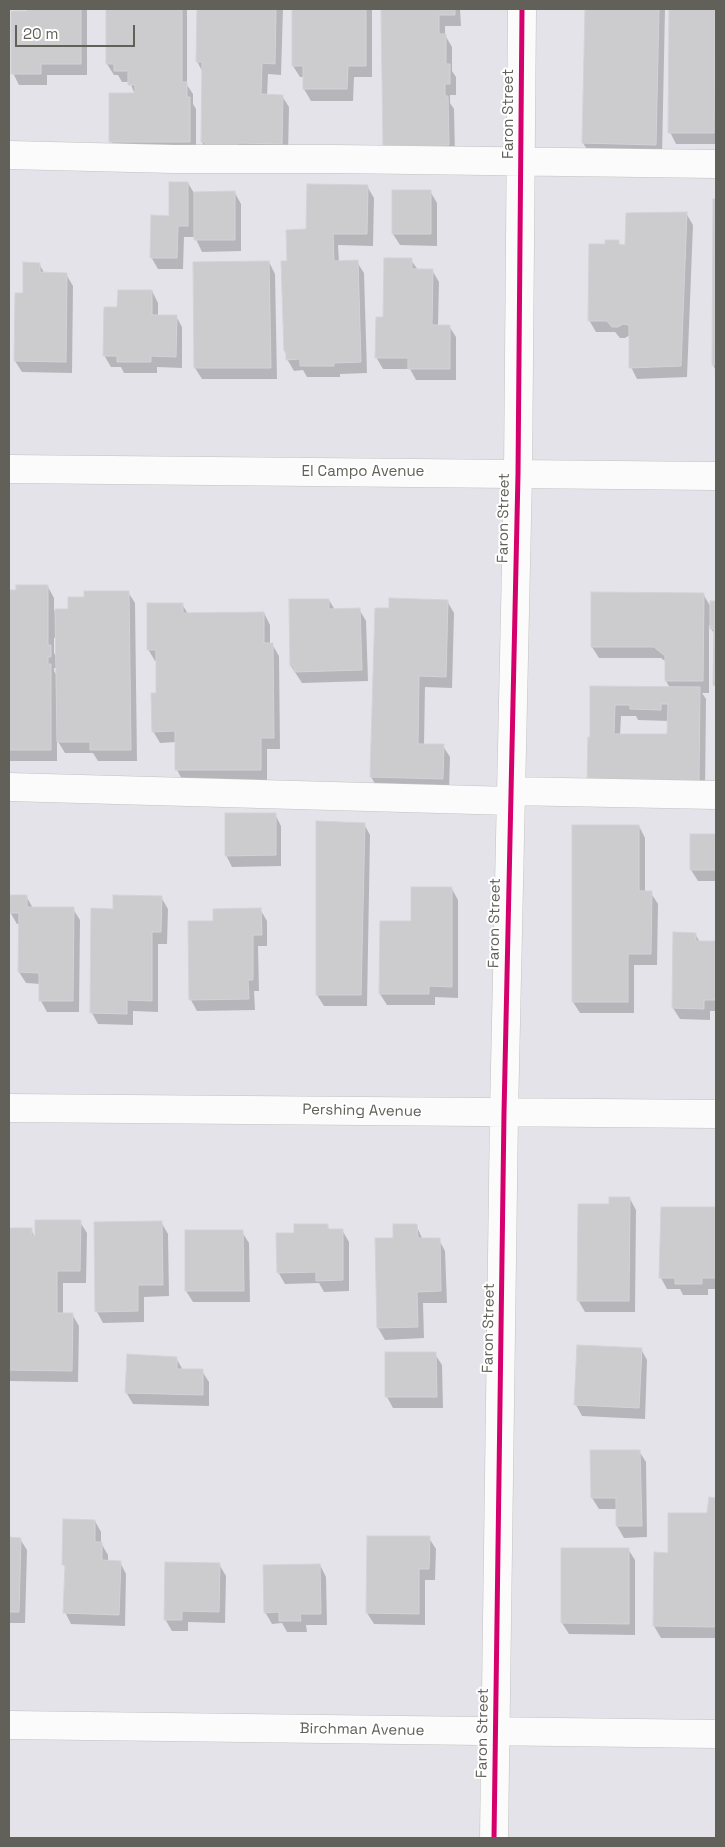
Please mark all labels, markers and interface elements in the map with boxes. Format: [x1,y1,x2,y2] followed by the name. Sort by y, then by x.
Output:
[18,15,138,47] scale bar
[23,24,58,43] text: 20 m
[500,69,518,159] street label: Faron Street
[302,463,424,481] street label: El Campo Avenue
[494,473,514,563] street label: Faron Street
[485,878,505,968] street label: Faron Street
[302,1101,422,1121] street label: Pershing Avenue
[479,1283,499,1373] street label: Faron Street
[473,1688,493,1778] street label: Faron Street
[300,1720,424,1740] street label: Birchman Avenue

